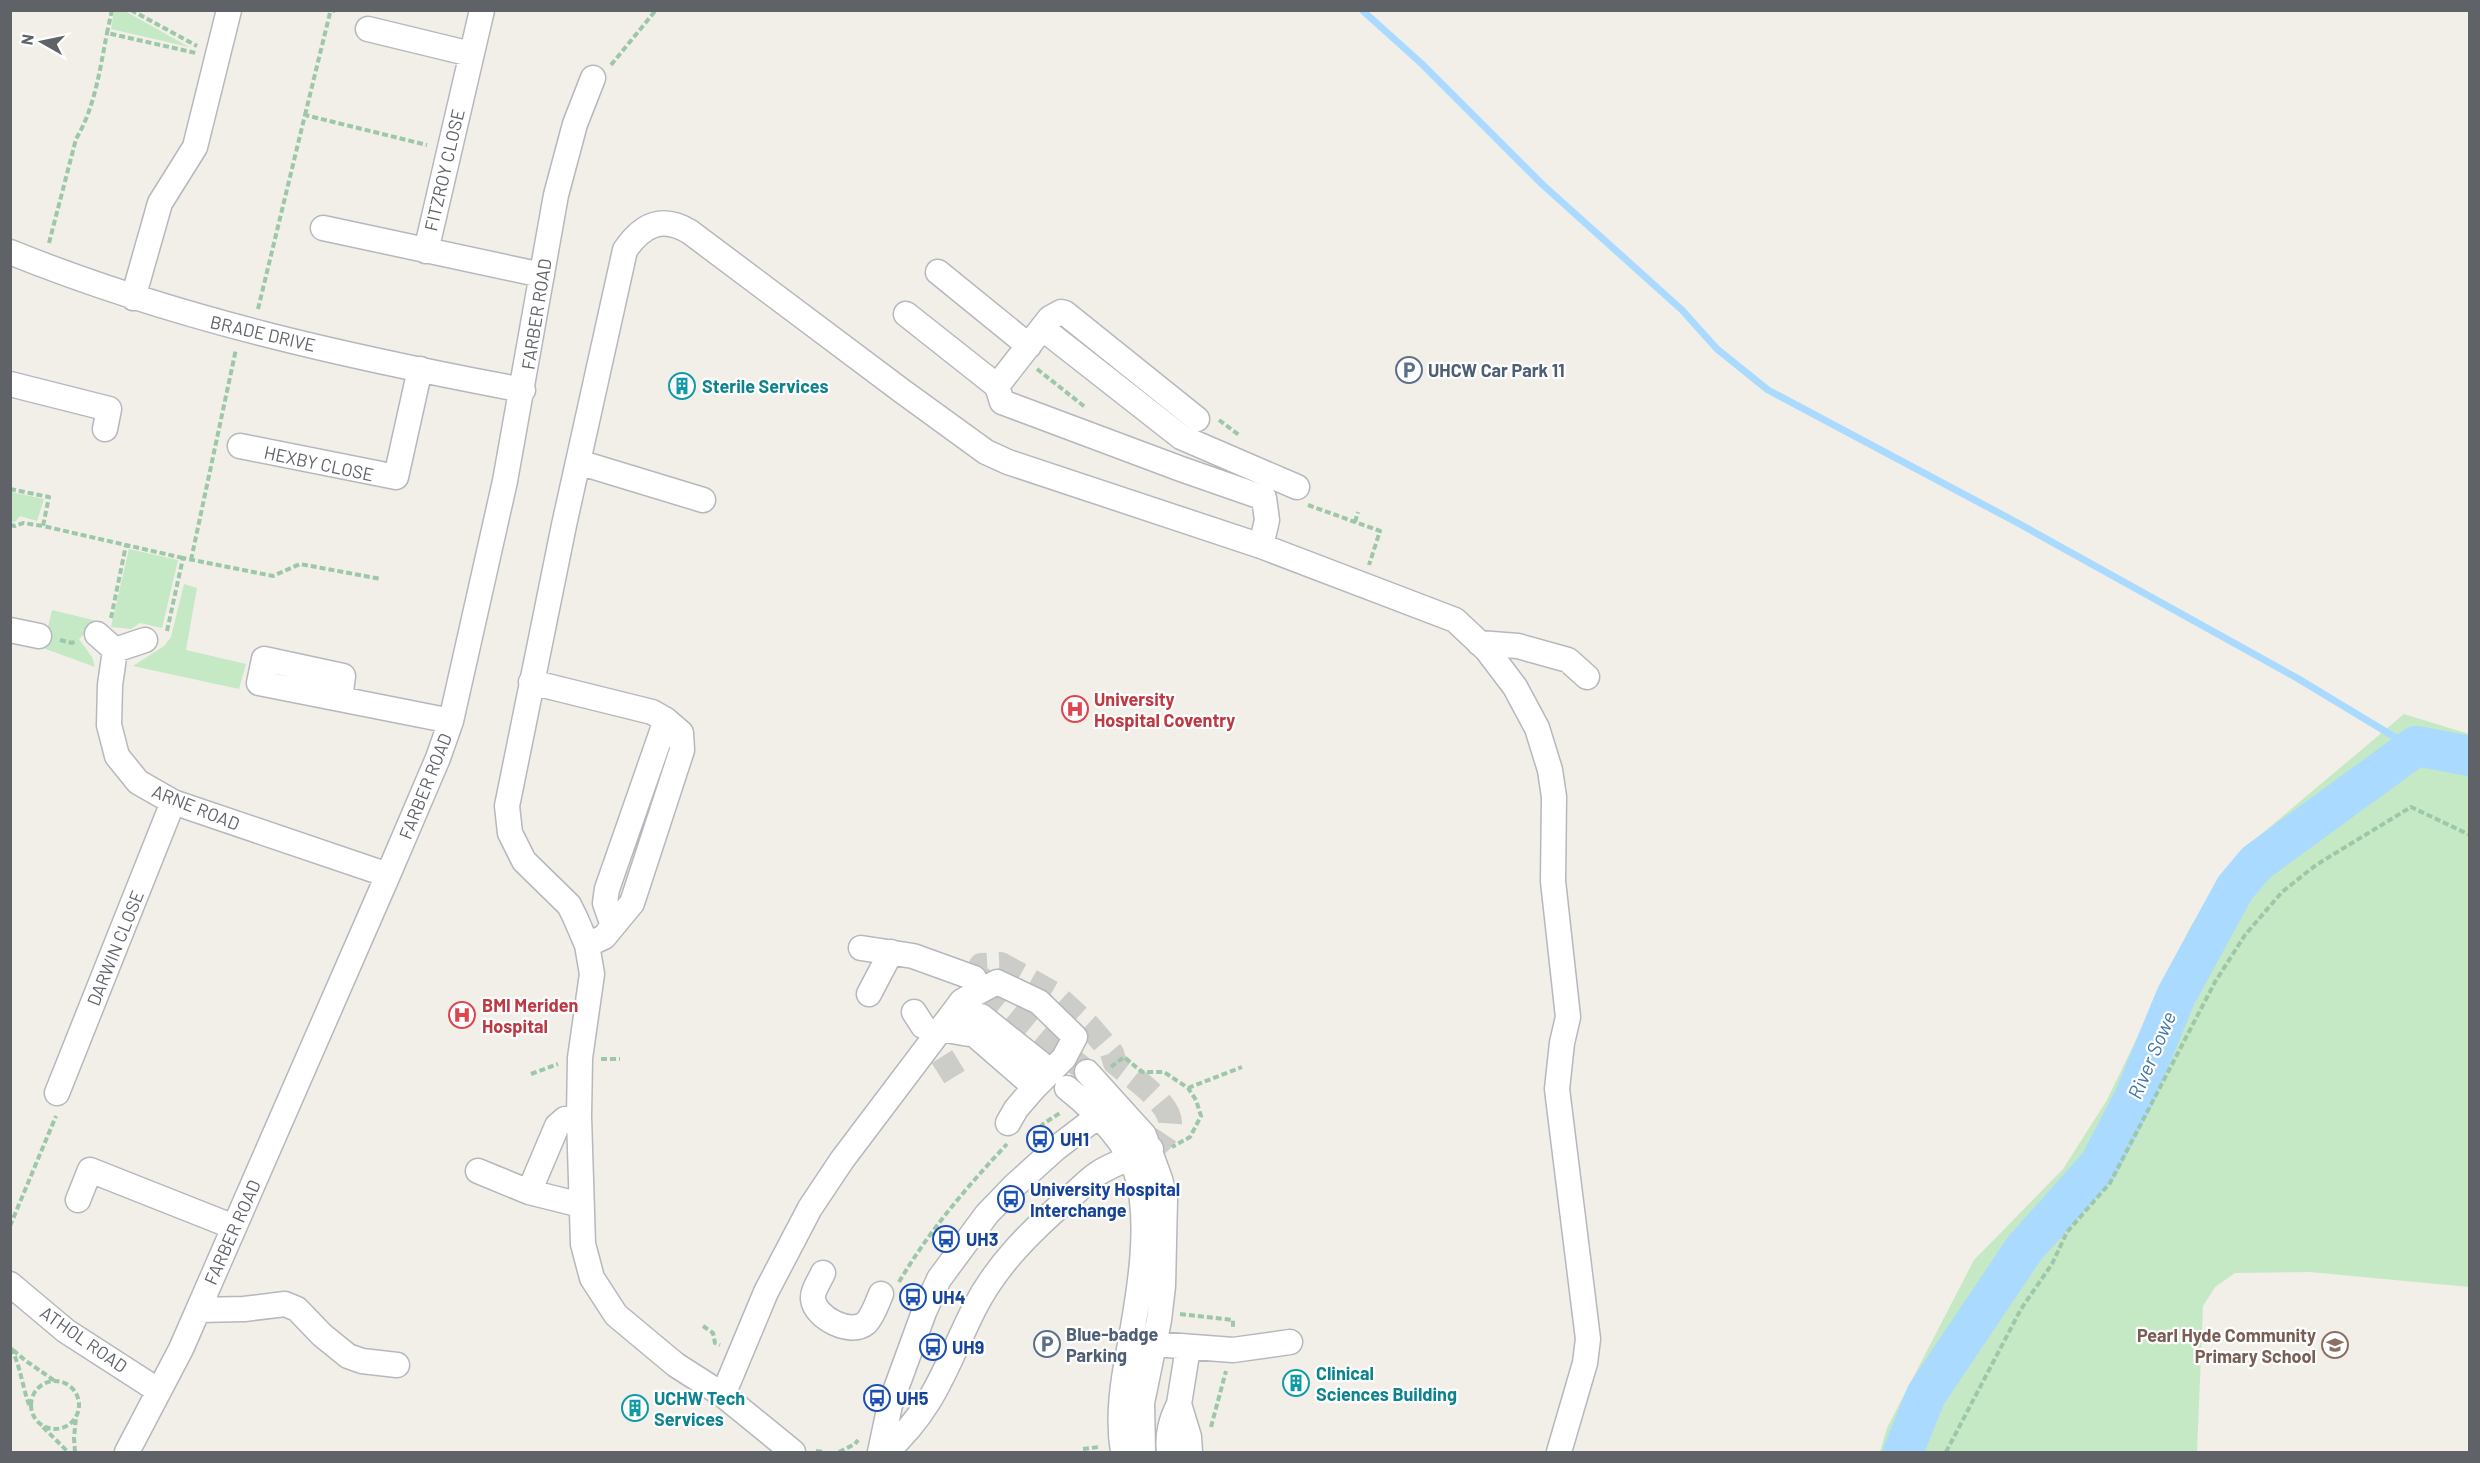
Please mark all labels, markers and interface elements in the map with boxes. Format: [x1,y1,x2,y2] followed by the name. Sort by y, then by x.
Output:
[12,12,72,72] north arrow
[16,33,37,46] text: N
[419,107,469,233] street label: FITZROY CLOSE
[516,257,556,371] street label: FARBER ROAD
[208,310,318,356] street label: BRADE DRIVE
[1394,355,1424,385] parking icon: UHCW Car Park 11
[1428,359,1565,381] place label: UHCW Car Park 11
[667,371,697,401] building icon: Sterile Services
[702,375,828,397] place label: Sterile Services
[262,441,376,485] street label: HEXBY CLOSE
[1094,688,1235,731] place label: University Hospital Coventry
[1060,694,1090,724] hospital icon: University Hospital Coventry
[394,730,456,842] street label: FARBER ROAD
[149,779,243,835] street label: ARNE ROAD
[82,887,148,1009] street label: DARWIN CLOSE
[482,994,578,1037] place label: BMI Meriden Hospital
[447,1000,477,1030] hospital icon: BMI Meriden Hospital
[2122,1008,2180,1102] water label: River Sowe
[1025,1124,1055,1154] bus stop icon: UH1
[1060,1128,1089,1150] place label: UH1
[199,1176,265,1288] street label: FARBER ROAD
[1030,1178,1180,1221] place label: University Hospital Interchange
[996,1184,1026,1214] bus stop icon: University Hospital Interchange
[931,1224,961,1254] bus stop icon: UH3
[966,1228,998,1250] place label: UH3
[898,1282,928,1312] bus stop icon: UH4
[932,1286,966,1308] place label: UH4
[36,1301,132,1377] street label: ATHOL ROAD
[1066,1323,1158,1366] place label: Blue-badge Parking
[2137,1324,2316,1367] place label: Pearl Hyde Community Primary School
[1032,1329,1062,1359] parking icon: Blue-badge Parking
[2320,1330,2350,1360] school or university icon: Pearl Hyde Community Primary School
[918,1332,948,1362] bus stop icon: UH9
[952,1336,984,1358] place label: UH9
[1316,1362,1457,1405] place label: Clinical Sciences Building
[1281,1368,1311,1398] building icon: Clinical Sciences Building
[862,1383,892,1413] bus stop icon: UH5
[654,1387,745,1430] place label: UCHW Tech Services
[896,1387,929,1409] place label: UH5
[620,1393,650,1423] building icon: UCHW Tech Services

